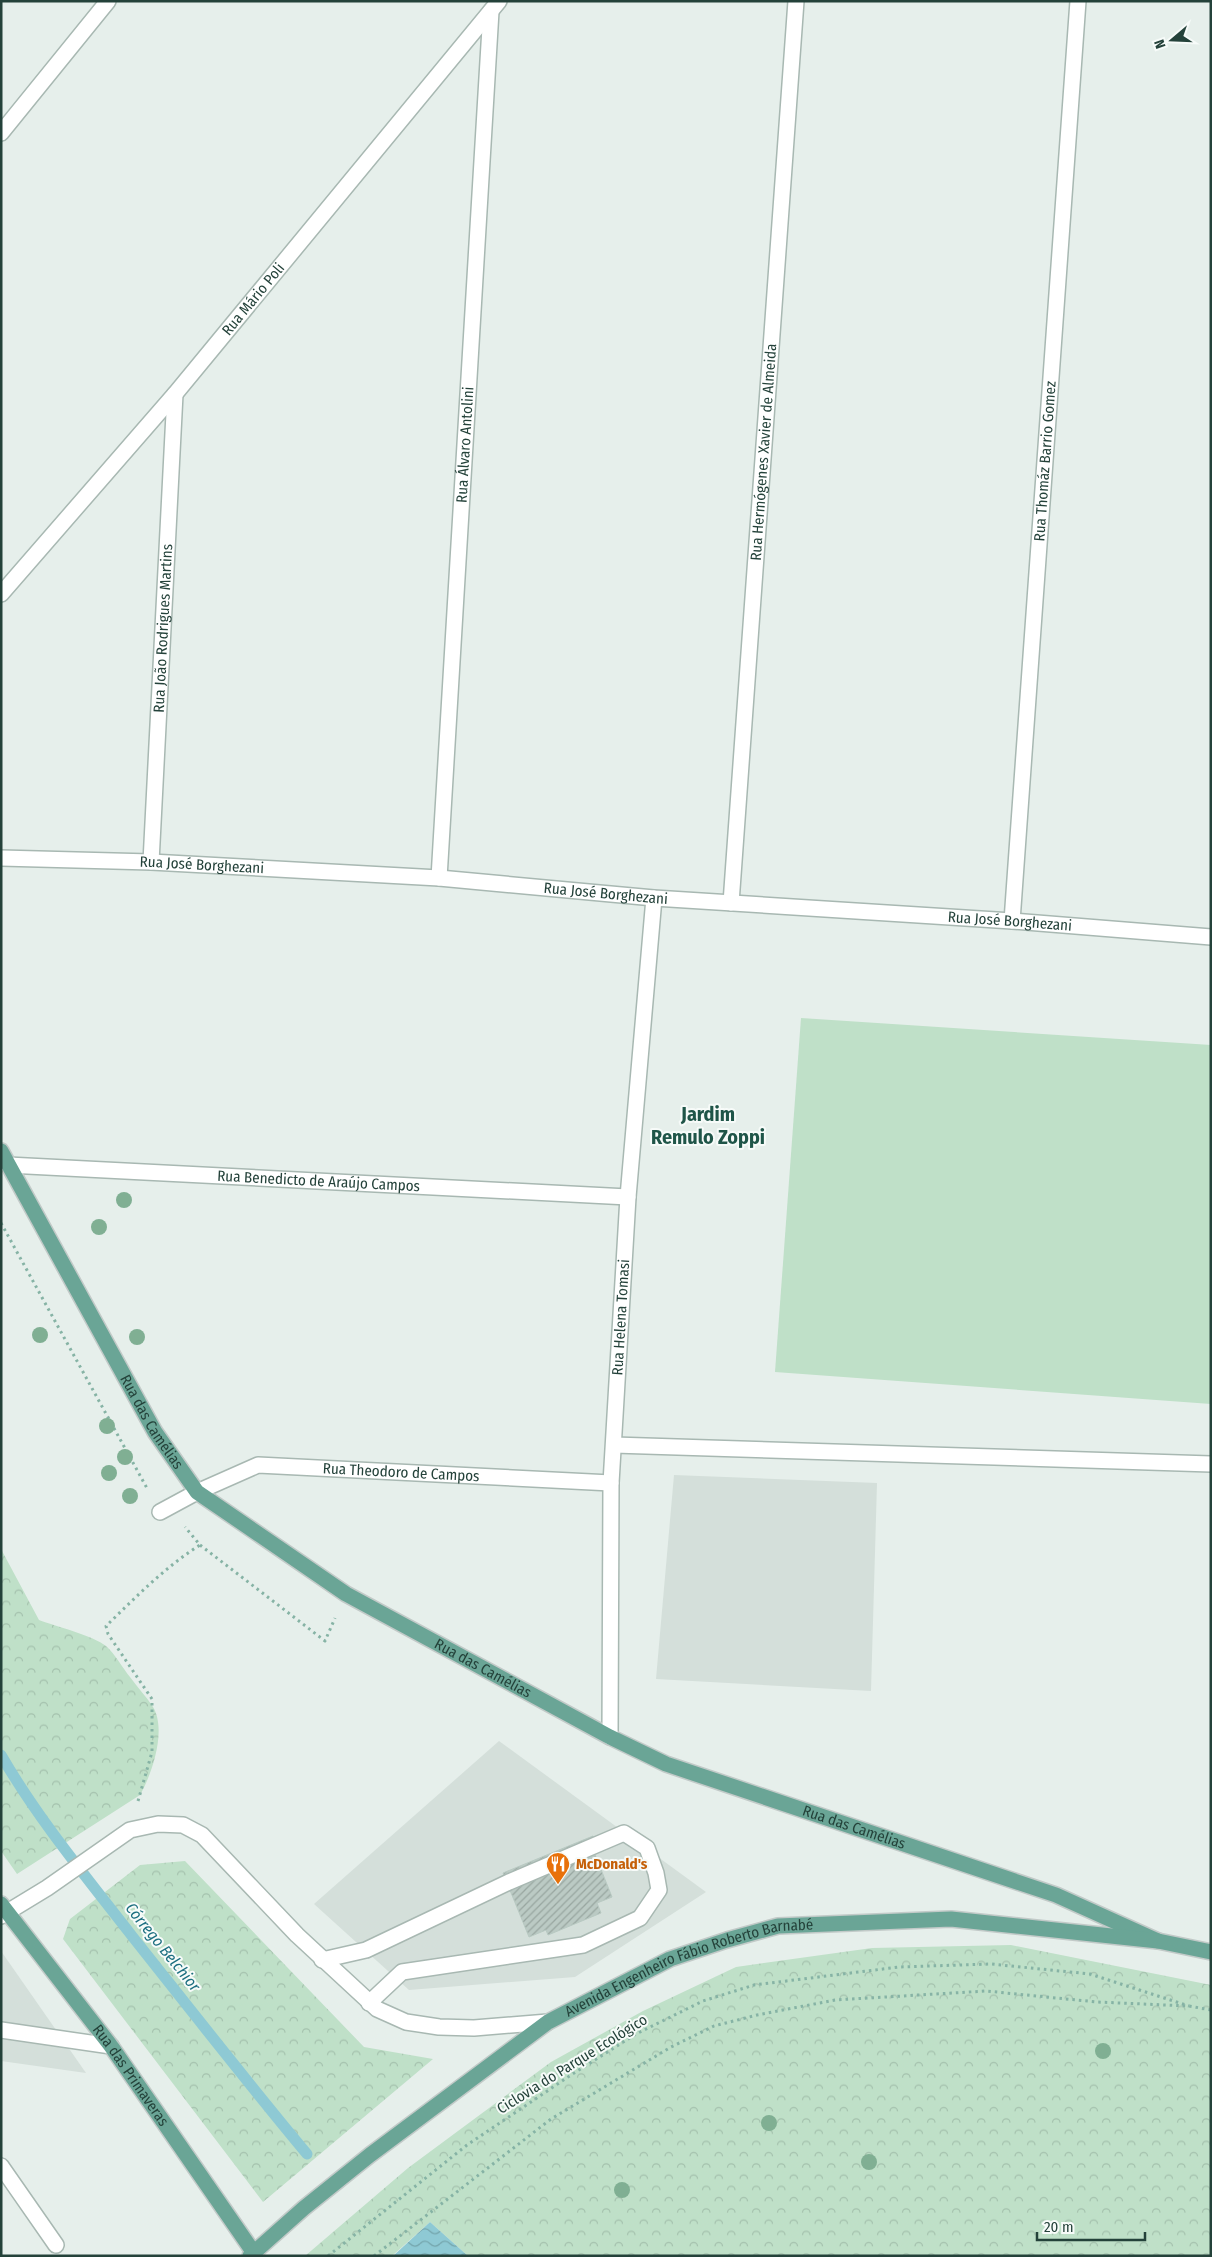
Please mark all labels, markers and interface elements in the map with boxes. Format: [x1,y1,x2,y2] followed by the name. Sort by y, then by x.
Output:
[1147,15,1197,65] north arrow
[1151,37,1170,51] text: N
[218,259,288,339] street label: Rua Mário Poli
[747,343,780,561] street label: Rua Hermógenes Xavier de Almeida
[1030,380,1060,542] street label: Rua Thomáz Barrio Gomez
[453,386,477,503] street label: Rua Álvaro Antolini
[150,543,176,713] street label: Rua João Rodrigues Martins
[139,853,265,877] street label: Rua José Borghezani
[543,879,668,908] street label: Rua José Borghezani
[947,908,1073,935] street label: Rua José Borghezani
[651,1102,765,1149] district label: Jardim Remulo Zoppi
[217,1167,420,1195] street label: Rua Benedicto de Araújo Campos
[608,1259,633,1376] street label: Rua Helena Tomasi
[116,1371,187,1473] street label: Rua das Camélias
[322,1459,480,1485] street label: Rua Theodoro de Campos
[431,1635,534,1702] street label: Rua das Camélias
[800,1802,908,1853] street label: Rua das Camélias
[545,1851,571,1885] restaurant icon: McDonald's
[576,1855,648,1873] place label: McDonald's
[122,1899,205,1995] water label: Córrego Belchior
[562,1916,814,2021] street label: Avenida Engenheiro Fábio Roberto Barnabé
[494,2010,651,2118] street label: Ciclovia do Parque Ecológico
[89,2021,173,2130] street label: Rua das Primaveras
[1037,2210,1144,2242] scale bar
[1044,2218,1074,2236] text: 20 m

